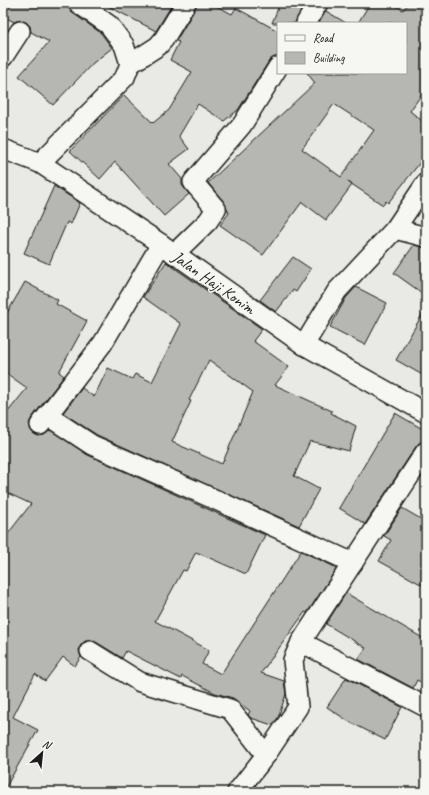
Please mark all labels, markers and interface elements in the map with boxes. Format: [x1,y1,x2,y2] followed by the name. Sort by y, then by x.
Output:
[277,22,407,74] legend
[313,30,335,46] text: Road
[313,50,345,66] text: Building
[167,246,261,320] street label: Jalan Haji Konim
[22,733,62,773] north arrow
[40,736,55,753] text: N

